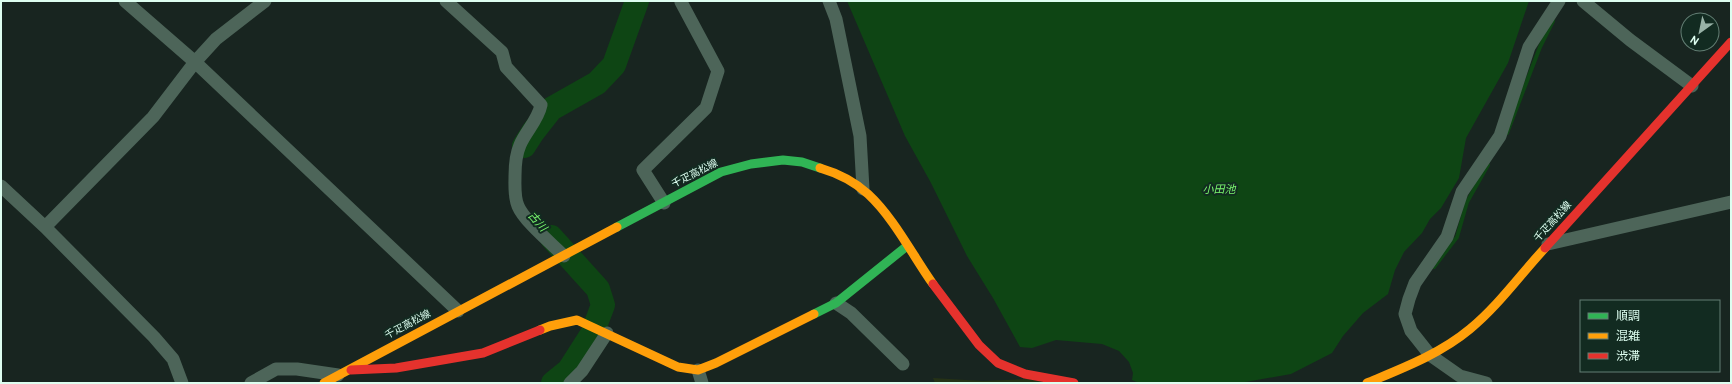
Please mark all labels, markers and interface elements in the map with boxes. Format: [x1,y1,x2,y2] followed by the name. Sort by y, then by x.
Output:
[1680,12,1720,52] north arrow
[1688,32,1702,48] text: N
[670,157,720,191] street label: 千疋高松線
[1203,183,1236,197] water label: 小田池
[1531,199,1575,245] street label: 千疋高松線
[524,209,550,236] water label: 古川
[1580,300,1720,372] legend
[383,308,433,342] street label: 千疋高松線
[1616,309,1640,325] text: 順調
[1616,329,1640,345] text: 混雑
[1616,349,1640,365] text: 渋滞

